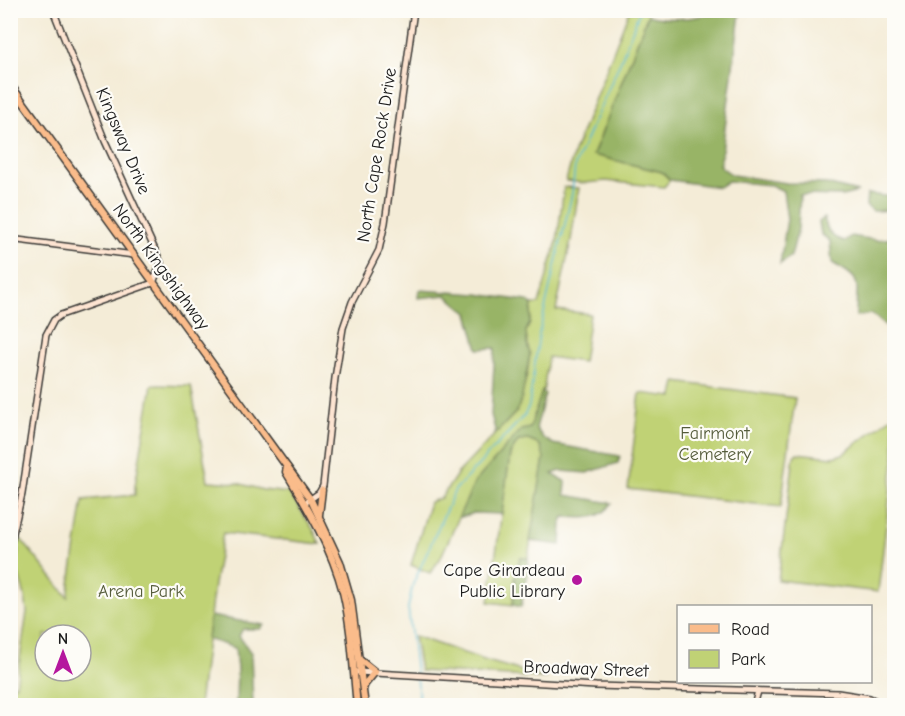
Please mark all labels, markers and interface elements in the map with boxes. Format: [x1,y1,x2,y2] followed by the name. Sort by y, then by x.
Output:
[353,66,401,244] street label: North Cape Rock Drive
[91,85,155,197] street label: Kingsway Drive
[108,200,214,335] street label: North Kingshighway
[679,423,752,465] park label: Fairmont Cemetery
[443,560,566,602] place label: Cape Girardeau Public Library
[570,573,584,587] marker: Cape Girardeau Public Library
[98,581,184,602] park label: Arena Park
[677,605,872,683] legend
[731,619,770,640] text: Road
[33,623,93,683] north arrow
[58,630,68,648] text: N
[731,649,766,670] text: Park
[523,656,650,682] street label: Broadway Street

